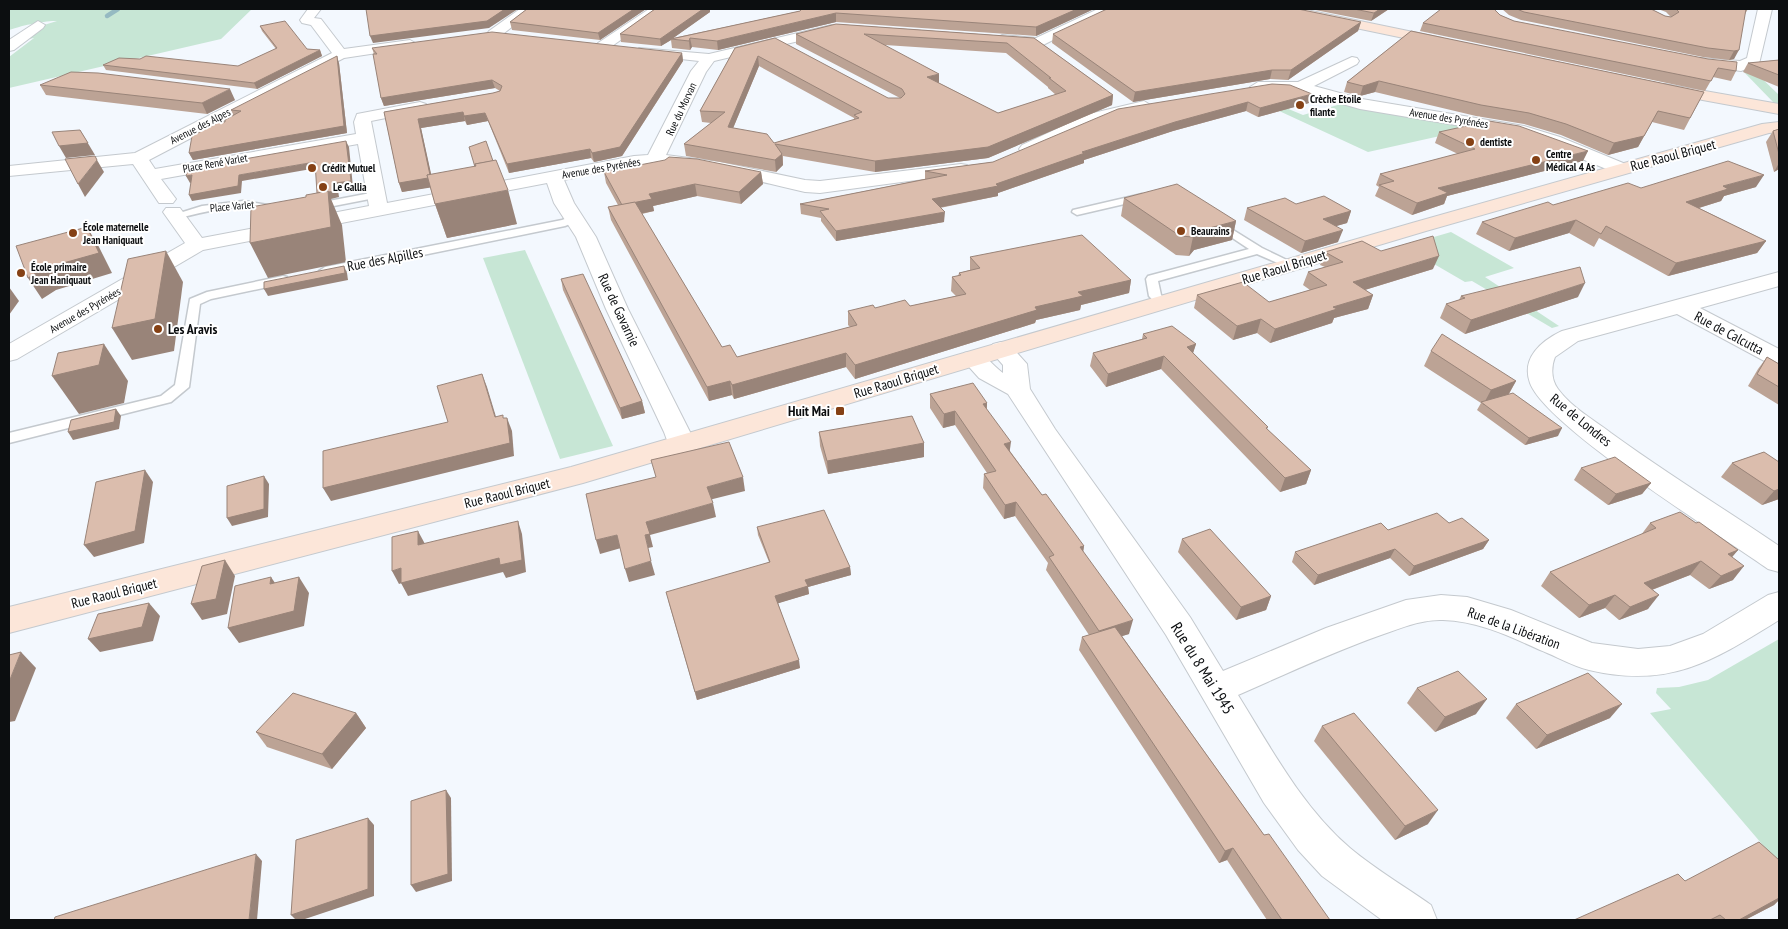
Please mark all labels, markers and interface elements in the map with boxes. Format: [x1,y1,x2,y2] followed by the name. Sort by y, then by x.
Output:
[663,80,699,138] street label: Rue du Morvan
[1310,92,1362,119] place label: Crèche Etoile filante
[1294,99,1306,111] marker: Crèche Etoile filante
[167,105,233,147] street label: Avenue des Alpes
[1409,105,1490,131] street label: Avenue des Pyrénées
[1480,135,1512,149] place label: dentiste
[1628,135,1718,175] street label: Rue Raoul Briquet
[1464,136,1476,148] marker: dentiste
[1546,147,1595,174] place label: Centre Médical 4 As
[182,150,248,176] street label: Place René Varlet
[561,154,642,182] street label: Avenue des Pyrénées
[1530,154,1542,166] marker: Centre Médical 4 As
[322,161,376,175] place label: Crédit Mutuel
[306,162,318,174] marker: Crédit Mutuel
[333,180,367,194] place label: Le Gallia
[317,181,329,193] marker: Le Gallia
[209,197,255,215] street label: Place Varlet
[82,220,149,247] place label: École maternelle Jean Haniquaut
[1191,224,1230,238] place label: Beaurains
[1175,225,1187,237] marker: Beaurains
[67,227,79,239] marker: École maternelle Jean Haniquaut
[346,243,425,275] street label: Rue des Alpilles
[1240,246,1329,288] street label: Rue Raoul Briquet
[30,260,92,287] place label: École primaire Jean Haniquaut
[15,267,27,279] marker: École primaire Jean Haniquaut
[594,271,644,350] street label: Rue de Gavarnie
[47,284,123,336] street label: Avenue des Pyrénées
[1691,307,1767,359] street label: Rue de Calcutta
[168,320,217,338] place label: Les Aravis
[152,323,164,335] marker: Les Aravis
[852,360,941,402] street label: Rue Raoul Briquet
[1547,390,1616,450] street label: Rue de Londres
[788,402,830,420] place label: Huit Mai
[834,405,846,417] marker: Huit Mai
[462,474,552,512] street label: Rue Raoul Briquet
[69,574,159,612] street label: Rue Raoul Briquet
[1465,603,1563,653] street label: Rue de la Libération
[1167,618,1239,718] street label: Rue du 8 Mai 1945

